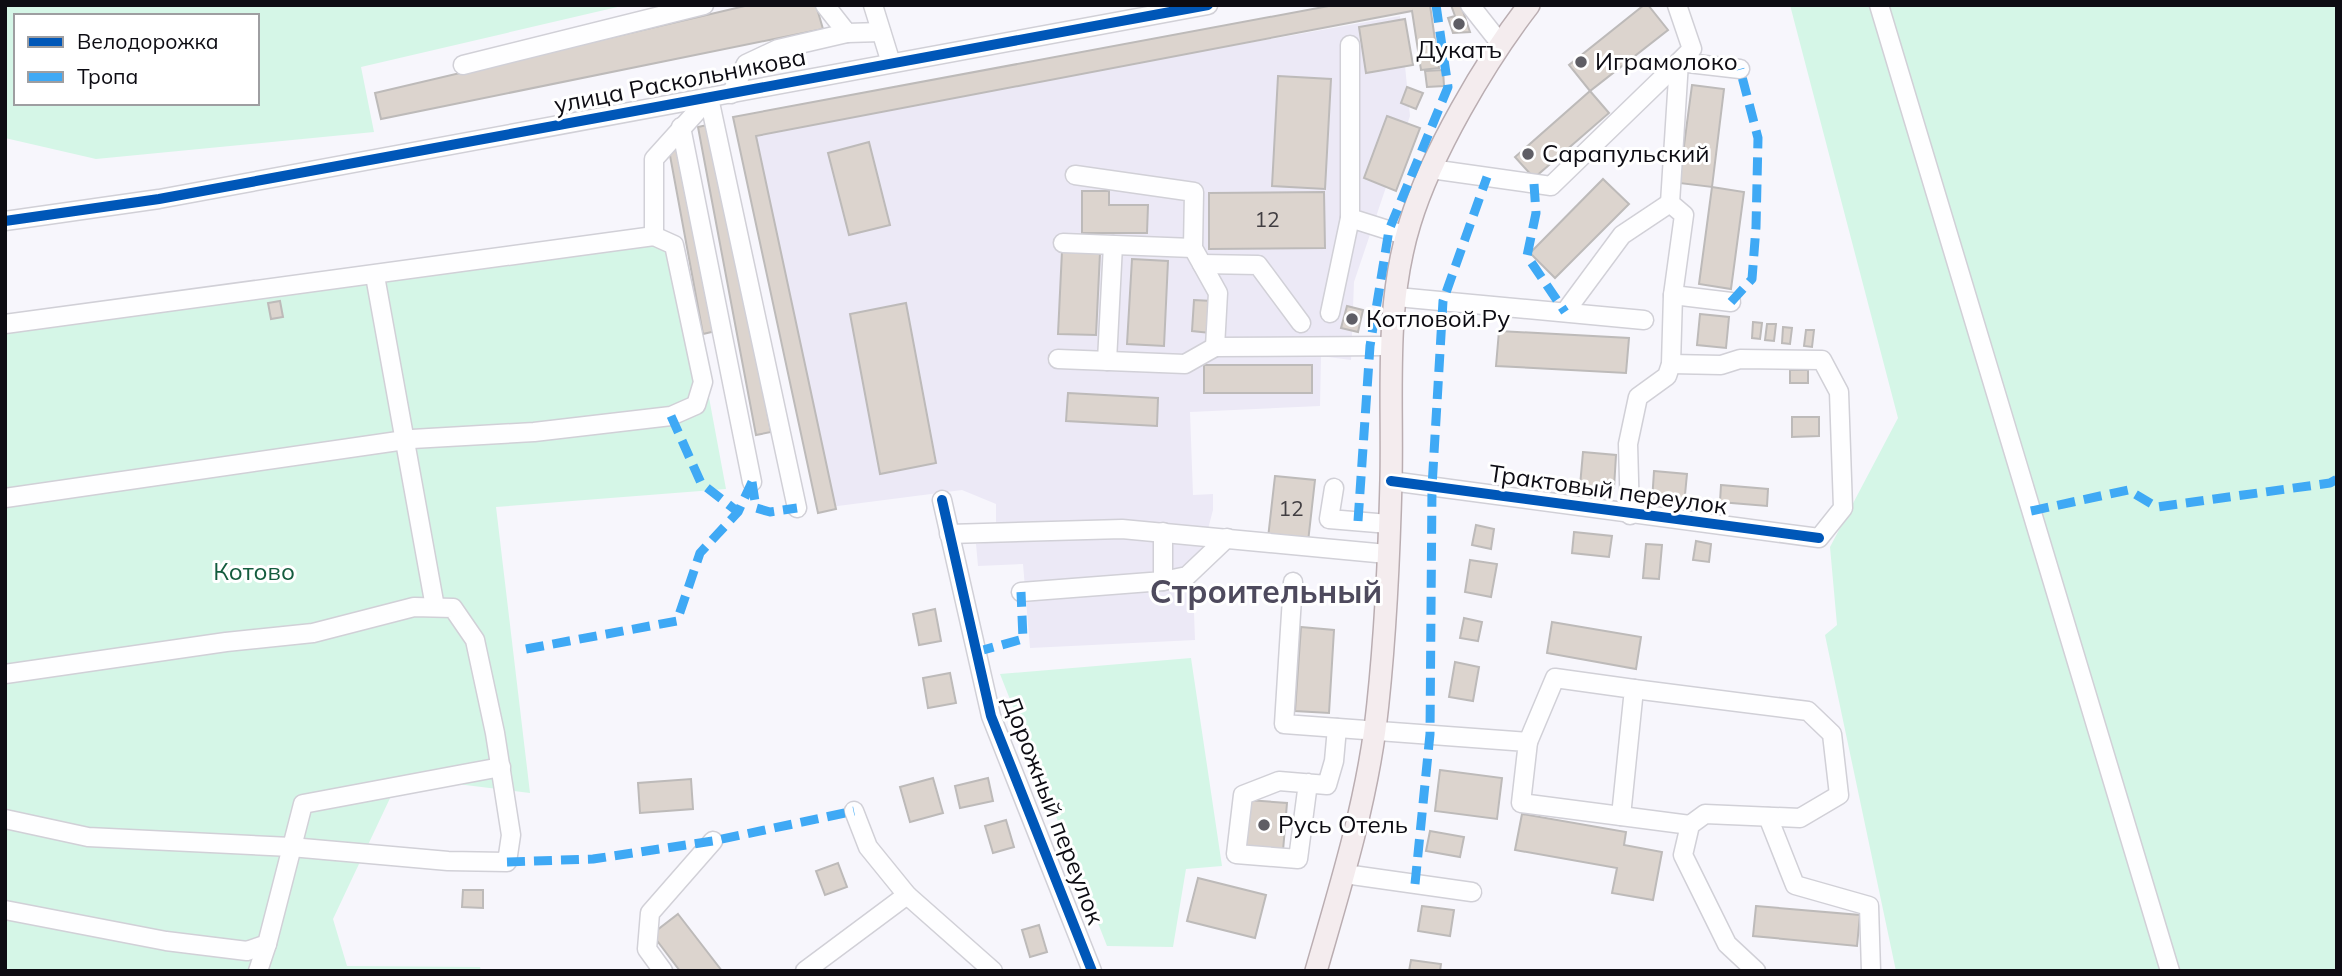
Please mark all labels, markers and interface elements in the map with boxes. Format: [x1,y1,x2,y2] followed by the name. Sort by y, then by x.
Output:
[14,14,259,105] legend
[1451,16,1467,32] marker: Дукатъ
[77,28,219,54] text: Велодорожка
[1416,34,1502,64] place label: Дукатъ
[551,41,808,119] street label: улица Раскольникова
[1595,46,1738,76] place label: Играмолоко
[1573,54,1589,70] marker: Играмолоко
[77,63,138,89] text: Тропа
[1542,138,1710,168] place label: Сарапульский
[1520,146,1536,162] marker: Сарапульский
[1254,206,1280,232] house number: 12
[1366,303,1510,333] place label: Котловой.Ру
[1344,311,1360,327] marker: Котловой.Ру
[1487,457,1729,521] street label: Трактовый переулок
[1278,495,1304,521] house number: 12
[213,556,295,586] park label: Котово
[1150,571,1382,611] district label: Строительный
[996,691,1111,928] street label: Дорожный переулок
[1278,809,1408,839] place label: Русь Отель
[1256,817,1272,833] marker: Русь Отель

